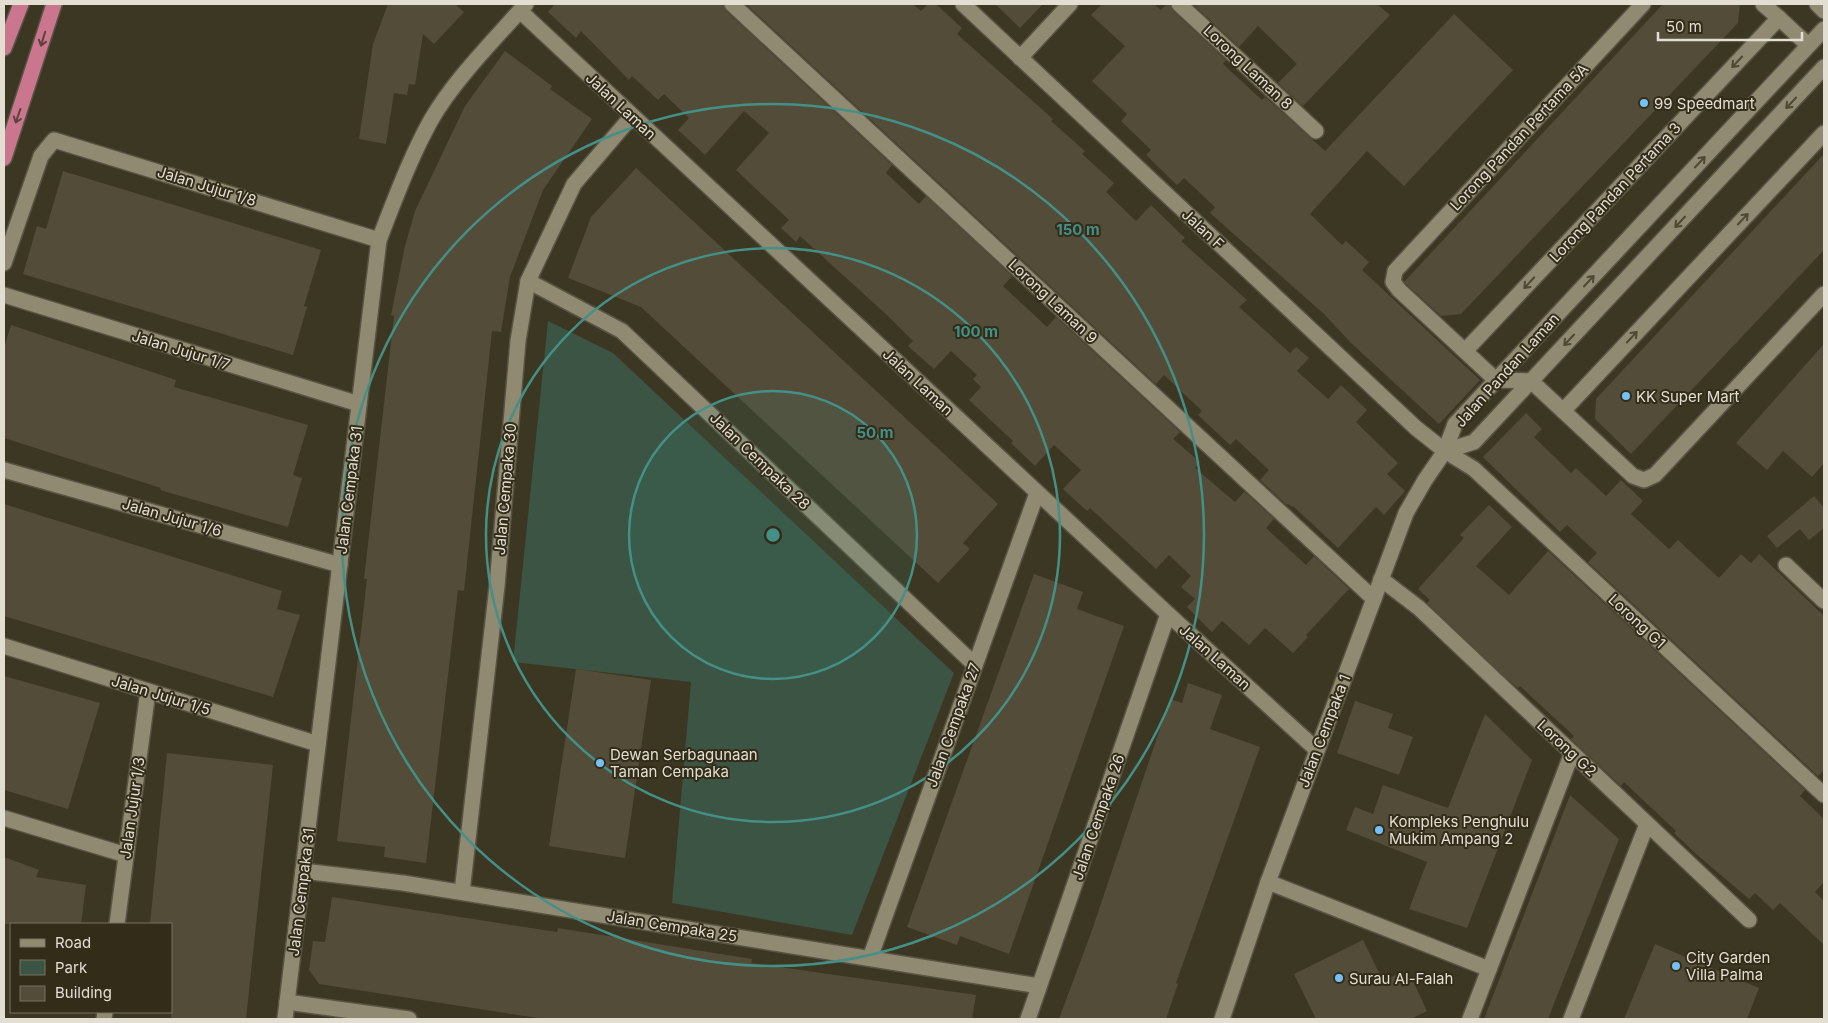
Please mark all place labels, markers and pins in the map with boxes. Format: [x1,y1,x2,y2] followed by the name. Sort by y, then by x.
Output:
[1654,94,1755,113] place label: 99 Speedmart
[1638,97,1650,109] marker: 99 Speedmart
[1636,387,1740,406] place label: KK Super Mart
[1620,390,1632,402] marker: KK Super Mart
[764,526,782,544] centre of rings
[610,745,758,781] place label: Dewan Serbagunaan Taman Cempaka
[594,757,606,769] marker: Dewan Serbagunaan Taman Cempaka
[1389,812,1529,848] place label: Kompleks Penghulu Mukim Ampang 2
[1373,824,1385,836] marker: Kompleks Penghulu Mukim Ampang 2
[1686,948,1770,984] place label: City Garden Villa Palma
[1670,960,1682,972] marker: City Garden Villa Palma
[1349,969,1453,988] place label: Surau Al-Falah
[1333,972,1345,984] marker: Surau Al-Falah

